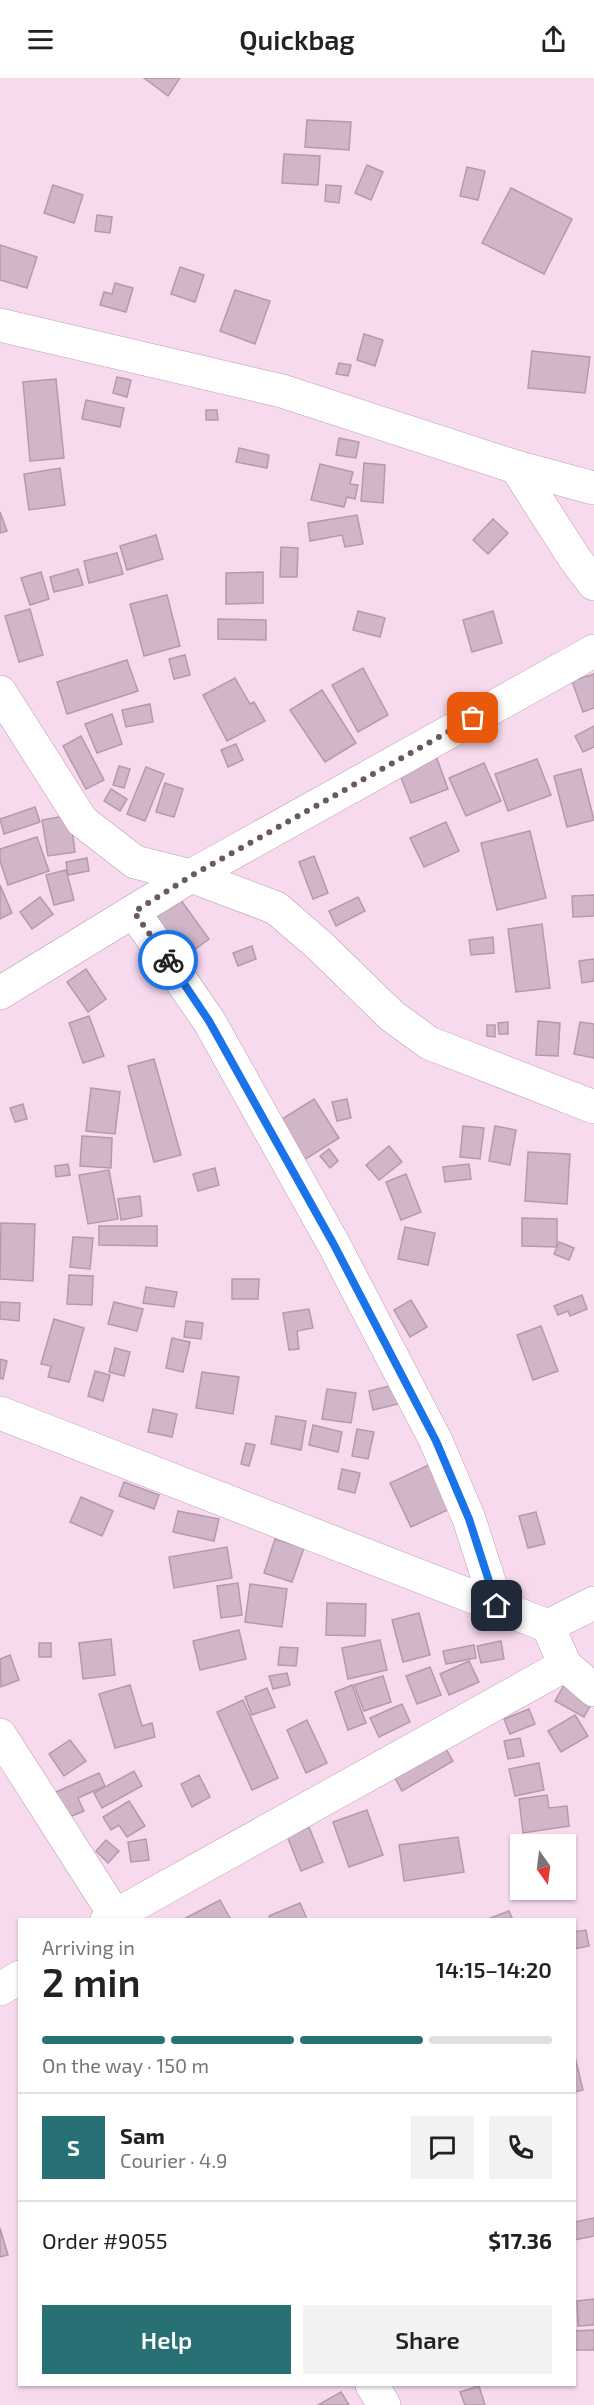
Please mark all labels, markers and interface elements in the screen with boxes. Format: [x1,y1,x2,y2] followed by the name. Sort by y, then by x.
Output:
[24,23,57,56] icon: menu
[239,23,355,55] text: Quickbag
[537,23,570,56] icon: share
[447,692,498,743] pin
[456,701,489,734] icon: bag
[138,930,198,990] courier
[152,944,185,977] icon: bike
[471,1580,522,1631] pin
[480,1589,513,1622] icon: home
[510,1834,576,1900] north arrow
[510,1834,576,1900] map controls
[42,1935,135,1959] text: Arriving in
[436,1956,552,1982] text: 14:15–14:20
[42,1958,141,2005] text: 2 min
[42,2053,209,2077] text: On the way · 150 m
[411,2116,474,2179] button: chat
[489,2116,552,2179] button: phone
[120,2122,165,2148] text: Sam
[67,2134,80,2160] text: S
[120,2148,227,2172] text: Courier · 4.9
[42,2227,168,2253] text: Order #9055
[488,2227,552,2253] text: $17.36
[42,2305,291,2374] button: Help
[303,2305,552,2374] button: Share

